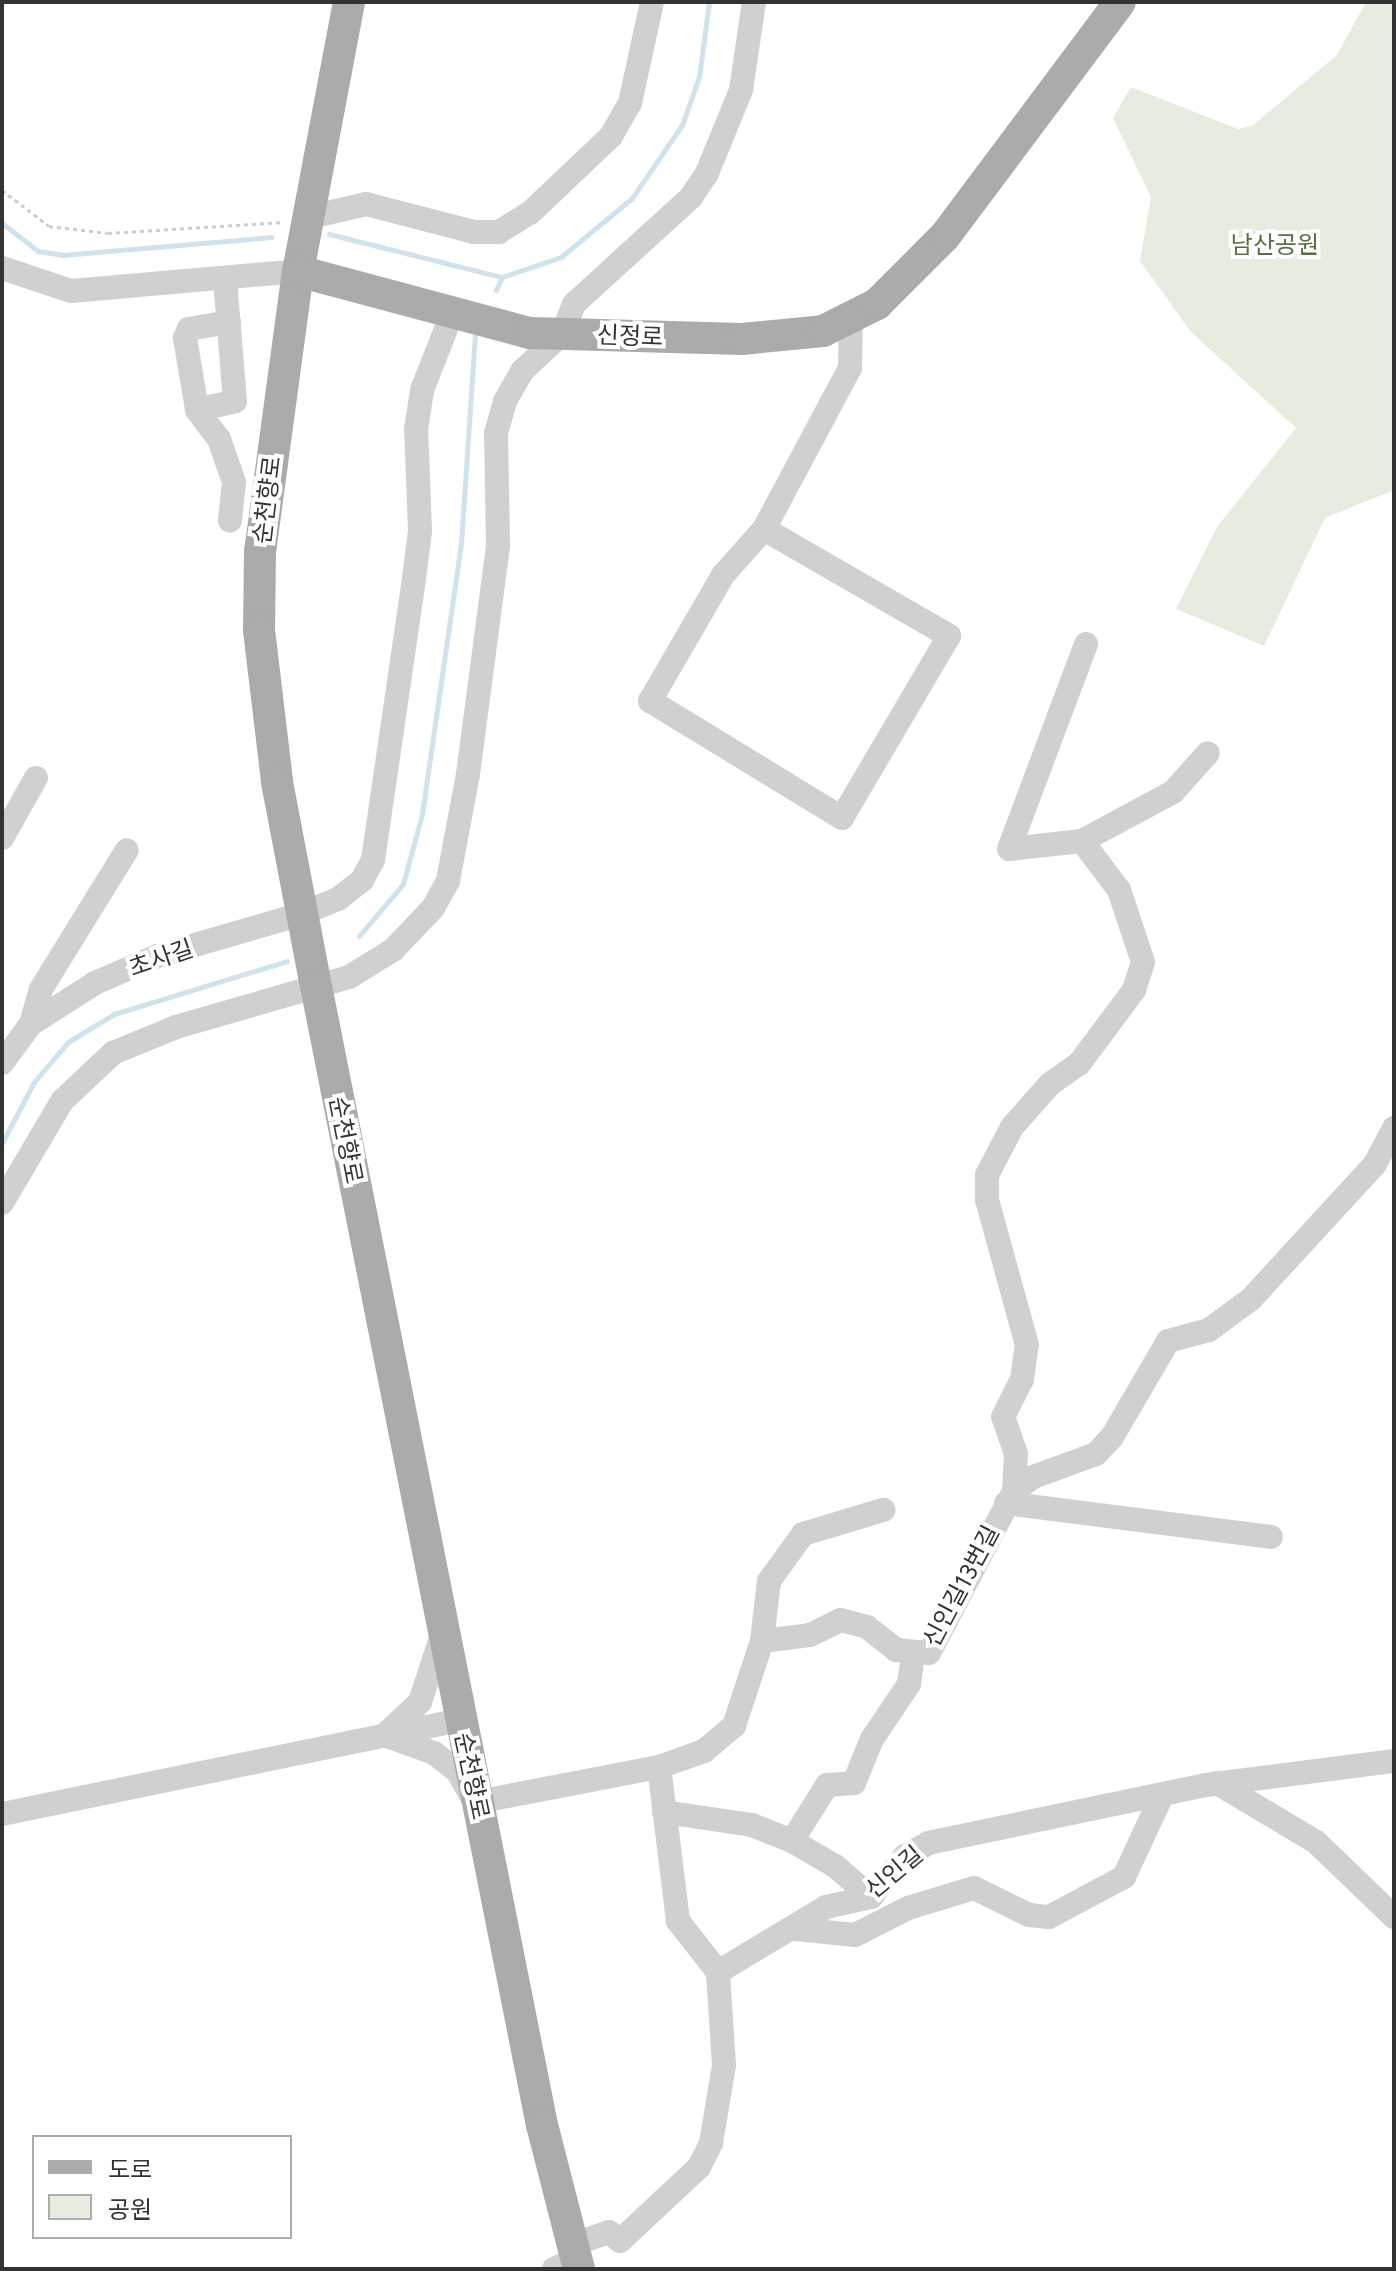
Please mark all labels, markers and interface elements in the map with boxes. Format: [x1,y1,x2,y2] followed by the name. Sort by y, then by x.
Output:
[1231,231,1319,259] park label: 남산공원
[596,320,664,352] street label: 신정로
[247,454,287,546] street label: 순천향로
[125,934,197,982] street label: 초사길
[323,1094,369,1186] street label: 순천향로
[917,1520,1005,1652] street label: 신인길13번길
[449,1730,495,1822] street label: 순천향로
[859,1840,929,1904] street label: 신인길
[32,2135,292,2239] legend
[108,2155,152,2184] text: 도로
[108,2195,152,2224] text: 공원

